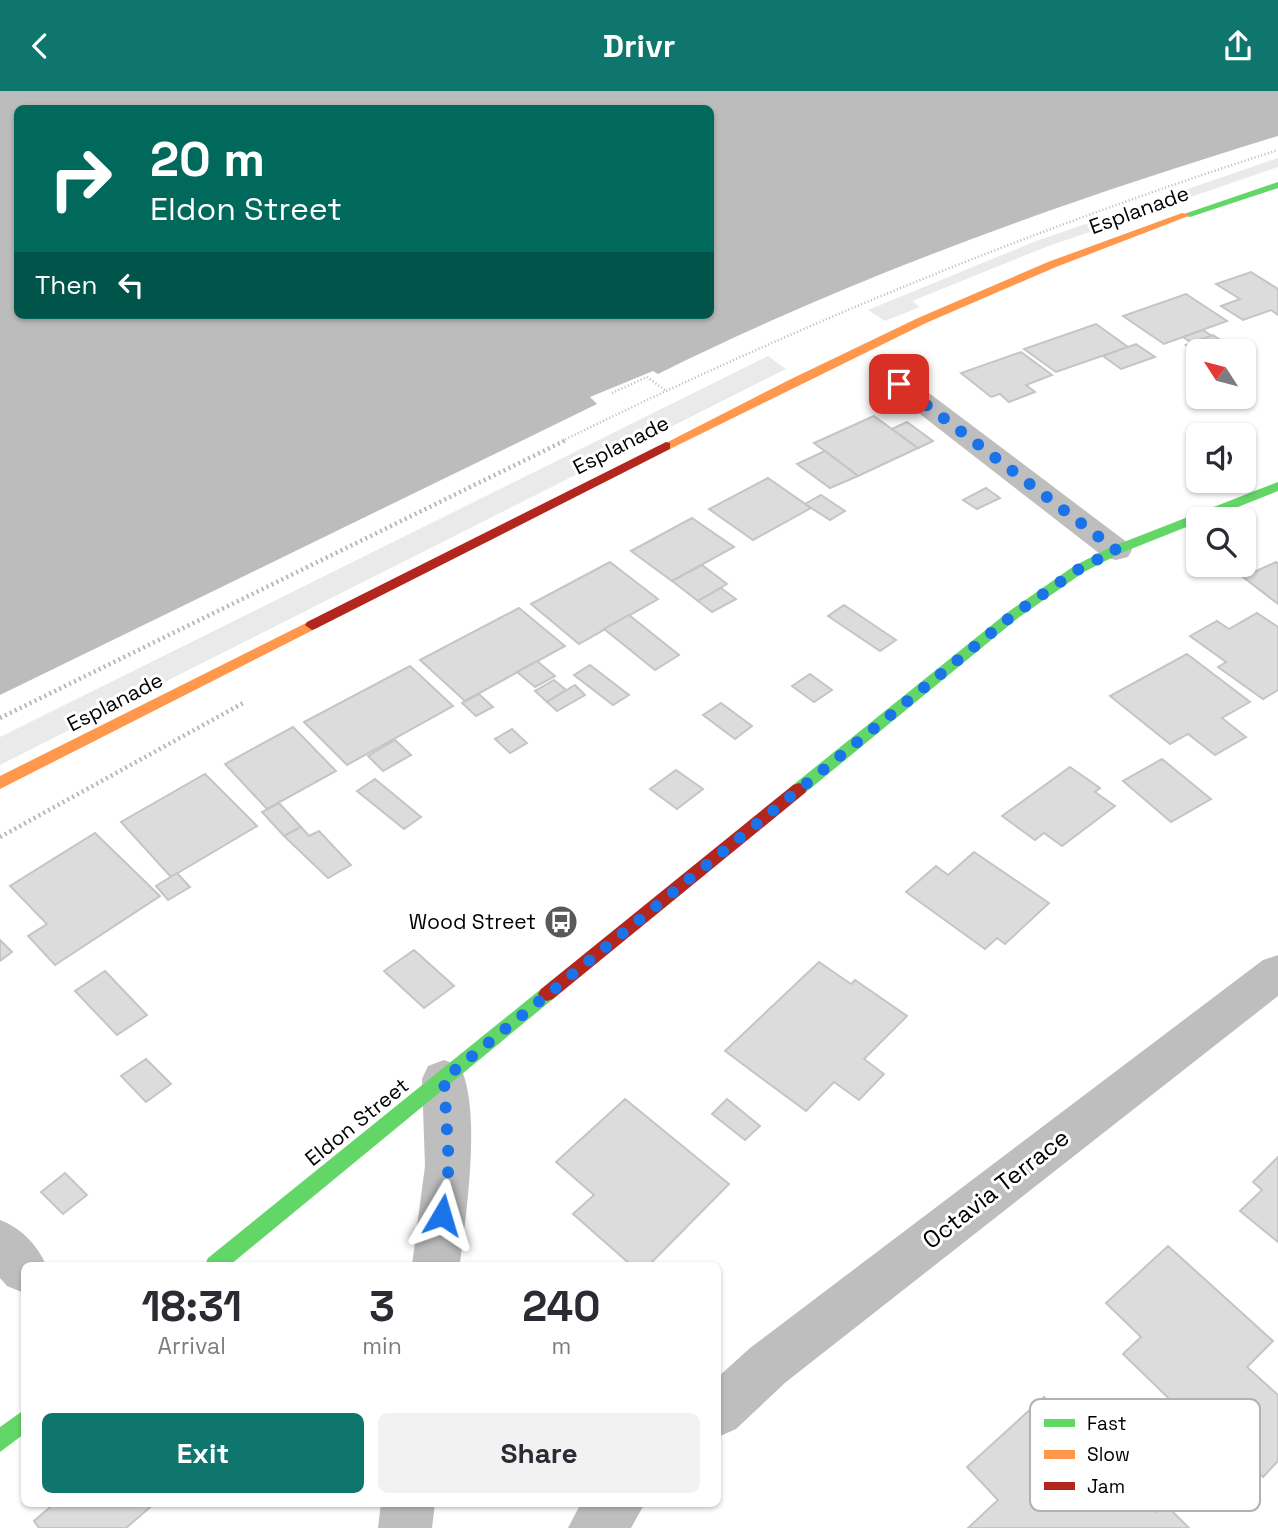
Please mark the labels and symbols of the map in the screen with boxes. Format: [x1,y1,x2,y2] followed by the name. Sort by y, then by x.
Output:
[1085,179,1192,240] street label: Esplanade
[1186,339,1256,409] north arrow
[869,354,929,414] pin
[568,409,673,480] street label: Esplanade
[62,666,167,737] street label: Esplanade
[542,903,580,941] bus stop icon: Wood Street
[409,908,536,935] place label: Wood Street
[299,1071,414,1172] street label: Eldon Street
[916,1122,1075,1256] street label: Octavia Terrace
[405,1178,479,1252] position arrow
[1030,1399,1260,1511] legend
[1087,1411,1127,1436] text: Fast
[1087,1442,1130,1467] text: Slow
[1087,1474,1125,1499] text: Jam

